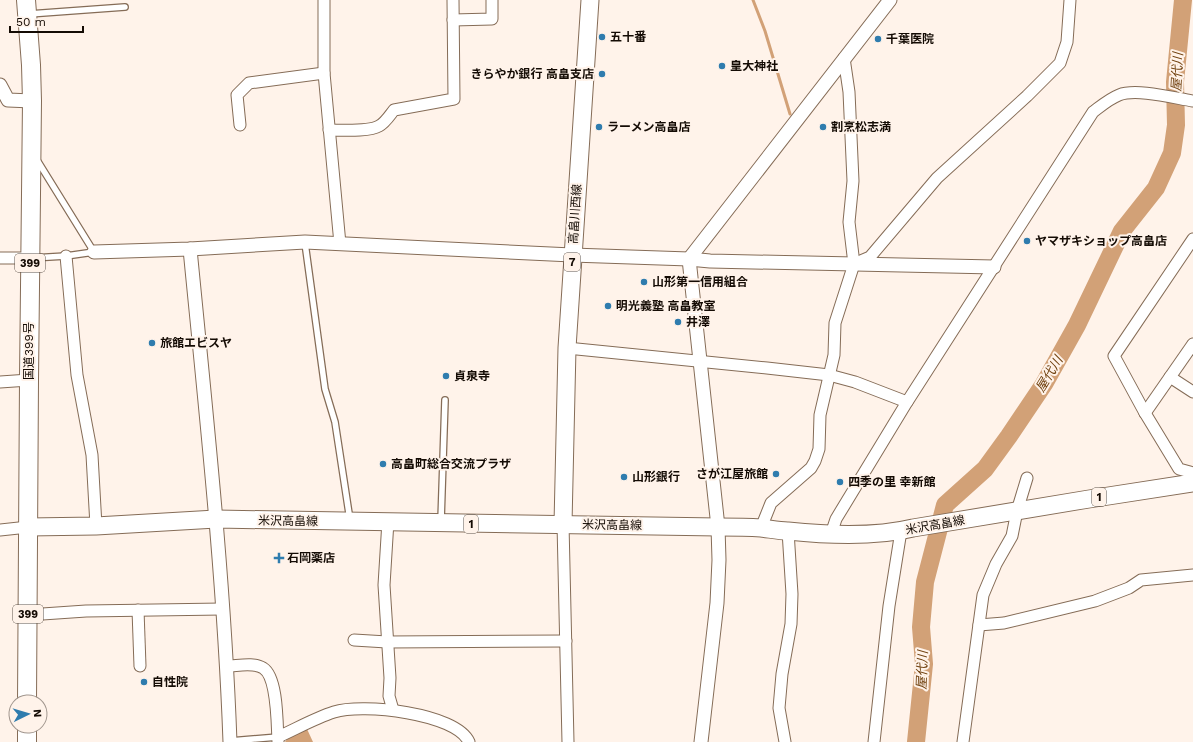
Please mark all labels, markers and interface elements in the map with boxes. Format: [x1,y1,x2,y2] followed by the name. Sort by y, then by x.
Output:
[10,8,83,34] scale bar
[16,15,46,29] text: 50 m
[610,30,647,44] place label: 五十番
[597,32,607,42] marker: 五十番
[886,32,934,46] place label: 千葉医院
[873,34,883,44] marker: 千葉医院
[1168,50,1186,92] water label: 屋代川
[730,59,778,73] place label: 皇大神社
[717,61,727,71] marker: 皇大神社
[471,67,594,81] place label: きらやか銀行 高畠支店
[597,69,607,79] marker: きらやか銀行 高畠支店
[607,120,691,134] place label: ラーメン高畠店
[831,120,891,134] place label: 割烹松志満
[594,122,604,132] marker: ラーメン高畠店
[818,122,828,132] marker: 割烹松志満
[566,184,584,244] street label: 高畠川西線
[1035,234,1167,248] place label: ヤマザキショップ高畠店
[1022,236,1032,246] marker: ヤマザキショップ高畠店
[564,253,580,271] road number: 7
[15,254,45,272] road number: 399
[652,275,748,289] place label: 山形第一信用組合
[639,277,649,287] marker: 山形第一信用組合
[616,299,715,313] place label: 明光義塾 高畠教室
[603,301,613,311] marker: 明光義塾 高畠教室
[686,315,710,329] place label: 井澤
[673,317,683,327] marker: 井澤
[22,322,36,380] street label: 国道399号
[160,336,232,350] place label: 旅館エビスヤ
[147,338,157,348] marker: 旅館エビスヤ
[1033,352,1066,395] water label: 屋代川
[454,369,490,383] place label: 貞泉寺
[441,371,451,381] marker: 貞泉寺
[391,457,511,471] place label: 高畠町総合交流プラザ
[378,459,388,469] marker: 高畠町総合交流プラザ
[696,467,768,481] place label: さが江屋旅館
[771,469,781,479] marker: さが江屋旅館
[632,470,680,484] place label: 山形銀行
[619,472,629,482] marker: 山形銀行
[848,475,935,489] place label: 四季の里 幸新館
[835,477,845,487] marker: 四季の里 幸新館
[1092,488,1106,506] road number: 1
[258,513,318,529] street label: 米沢高畠線
[904,513,966,537] street label: 米沢高畠線
[464,515,478,533] road number: 1
[582,517,642,533] street label: 米沢高畠線
[287,551,335,565] place label: 石岡薬店
[274,553,284,563] marker: 石岡薬店
[13,605,43,623] road number: 399
[914,648,930,690] water label: 屋代川
[152,675,188,689] place label: 自性院
[139,677,149,687] marker: 自性院
[8,694,48,734] north arrow
[31,709,44,718] text: N

